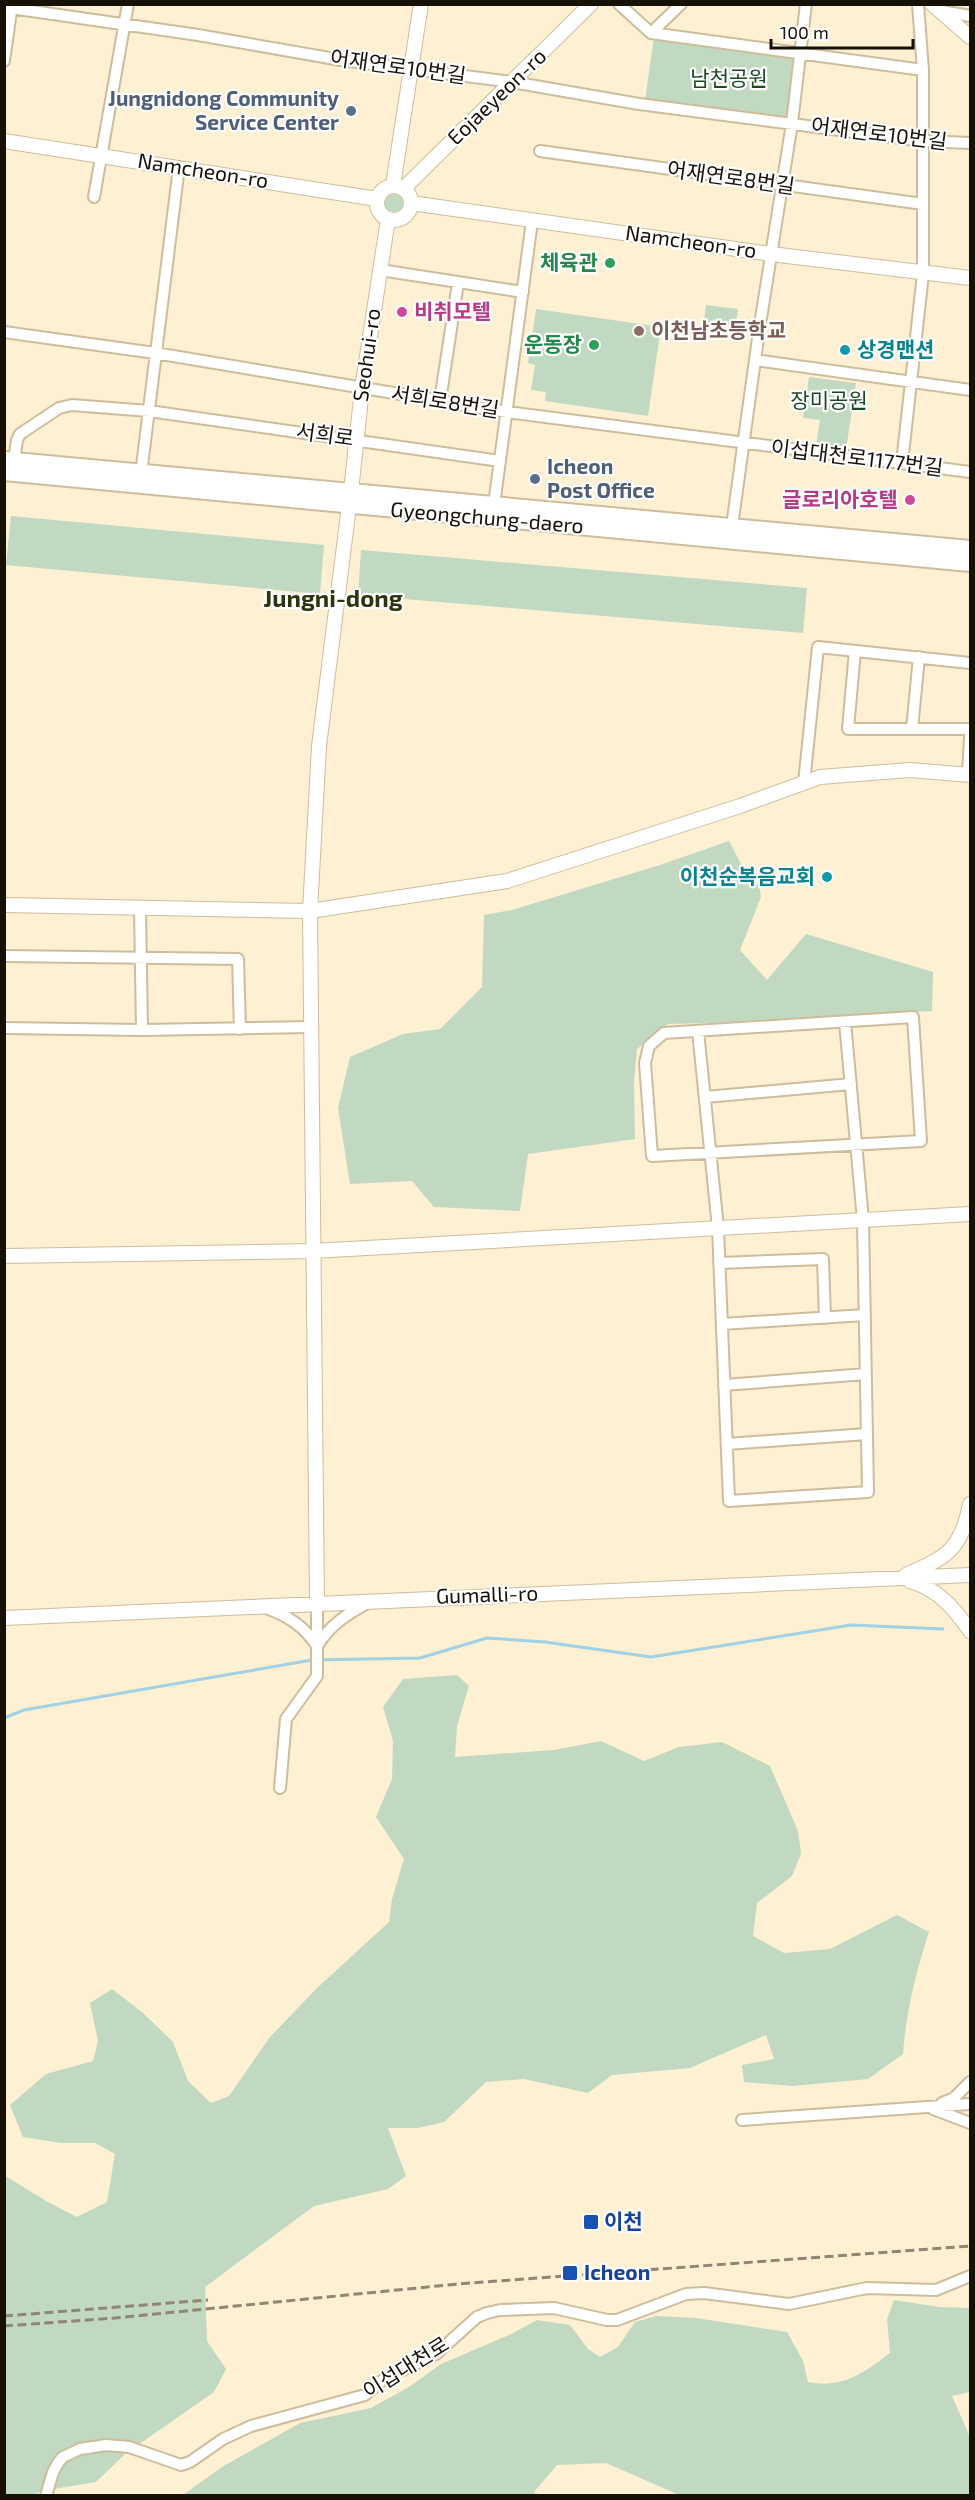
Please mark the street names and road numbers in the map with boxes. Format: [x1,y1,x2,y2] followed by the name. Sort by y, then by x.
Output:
[441,43,551,150] street label: Eojaeyeon-ro
[329,44,468,87] street label: 어재연로10번길
[810,112,949,153] street label: 어재연로10번길
[136,147,270,192] street label: Namcheon-ro
[666,155,797,198] street label: 어재연로8번길
[624,219,758,262] street label: Namcheon-ro
[347,307,384,403] street label: Seohui-ro
[389,380,501,421] street label: 서희로8번길
[295,417,356,450] street label: 서희로
[770,434,945,479] street label: 이섭대천로1177번길
[389,496,585,537] street label: Gyeongchung-daero
[435,1579,538,1608] street label: Gumalli-ro
[358,2331,453,2403] street label: 이섭대천로

